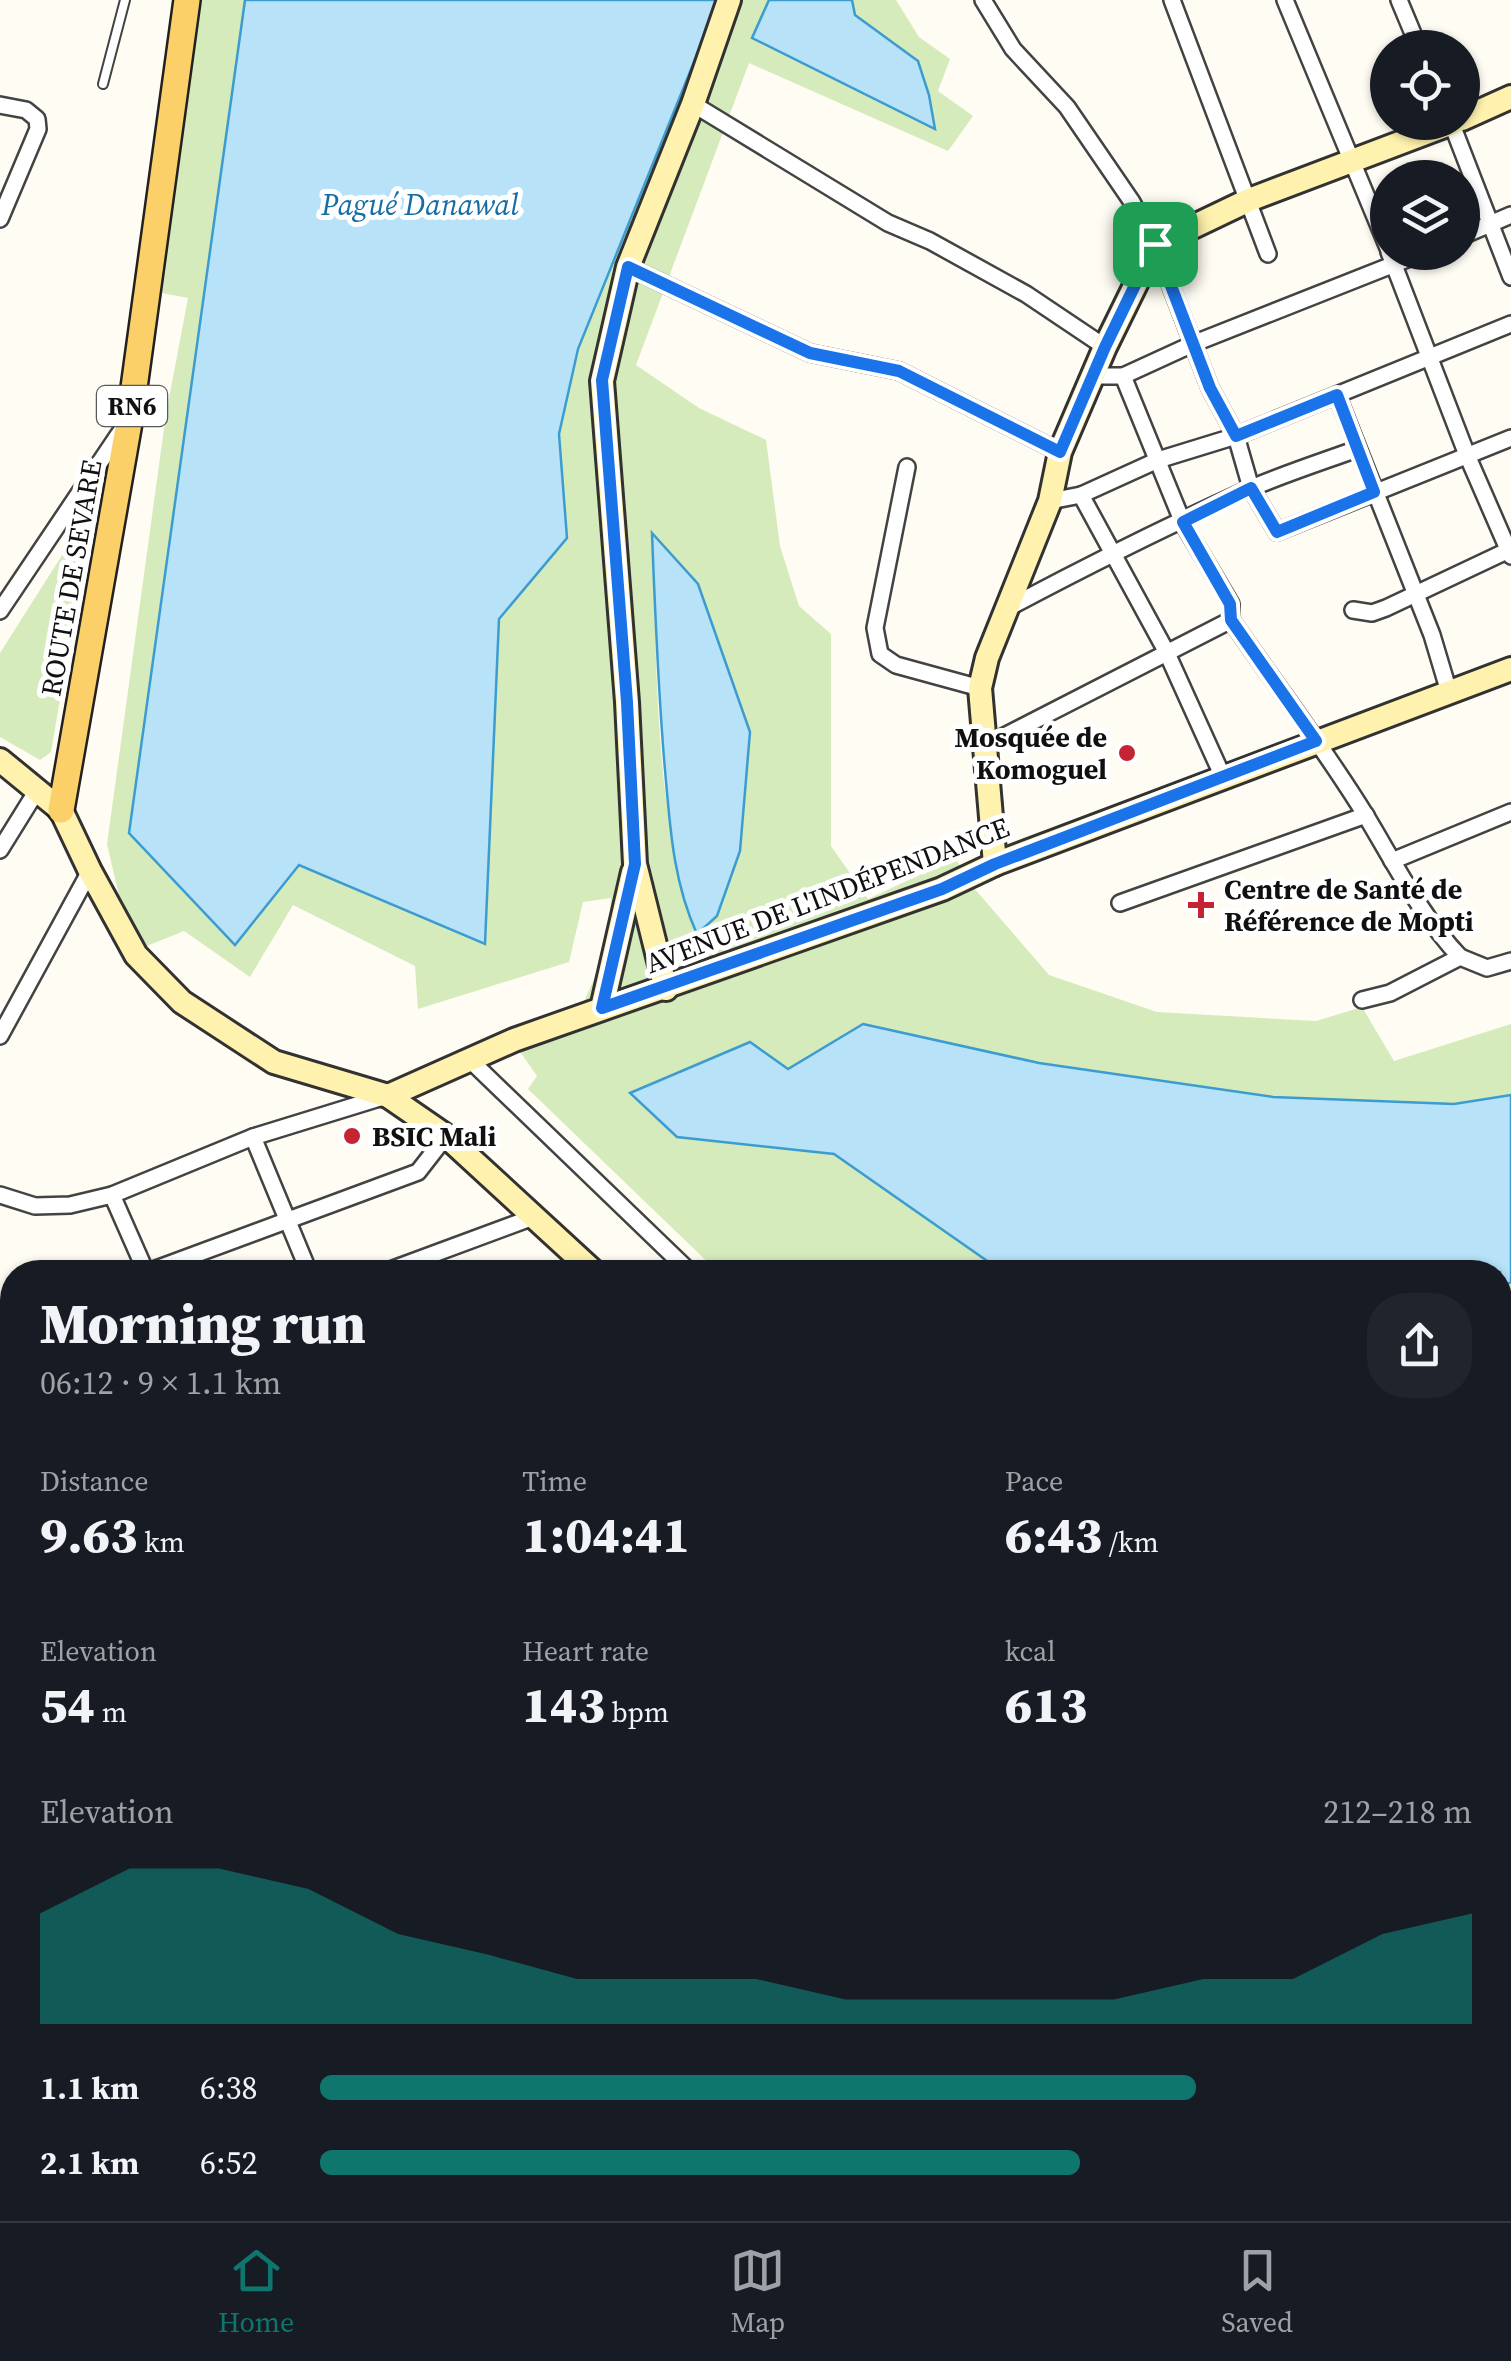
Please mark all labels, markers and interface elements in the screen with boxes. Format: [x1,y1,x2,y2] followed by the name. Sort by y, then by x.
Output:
[1370,30,1480,270] map controls
[1370,30,1480,140] button: locate
[1370,160,1480,270] button: layers
[320,184,519,225] water label: Pagué Danawal
[1113,202,1198,287] pin
[1128,217,1183,272] icon: arrive
[97,386,167,426] road number: RN6
[32,457,110,699] street label: ROUTE DE SEVARE
[955,718,1107,788] place label: Mosquée de Komoguel
[1116,742,1138,764] marker: Mosquée de Komoguel
[640,808,1014,982] street label: AVENUE DE L'INDÉPENDANCE
[1224,870,1474,940] place label: Centre de Santé de Référence de Mopti
[1188,892,1214,918] marker: Centre de Santé de Référence de Mopti
[372,1117,497,1155] place label: BSIC Mali
[341,1125,363,1147] marker: BSIC Mali
[40,1286,366,1361] text: Morning run
[1367,1293,1472,1398] button: share
[40,1361,281,1405] text: 06:12 · 9 × 1.1 km
[40,1462,149,1500] text: Distance
[522,1462,587,1500] text: Time
[1005,1462,1063,1500] text: Pace
[40,1500,138,1569] text: 9.63
[522,1500,690,1569] text: 1:04:41
[1005,1500,1102,1569] text: 6:43
[138,1523,185,1561] text: km
[1102,1523,1159,1561] text: /km
[40,1632,157,1670] text: Elevation
[522,1632,649,1670] text: Heart rate
[1005,1632,1056,1670] text: kcal
[40,1670,95,1739] text: 54
[522,1670,605,1739] text: 143
[1005,1670,1087,1739] text: 613
[95,1693,127,1731] text: m
[605,1693,669,1731] text: bpm
[40,1790,174,1834] text: Elevation
[1323,1790,1472,1834] text: 212–218 m
[40,2066,139,2110] text: 1.1 km
[200,2066,258,2110] text: 6:38
[40,2141,139,2185] text: 2.1 km
[200,2141,258,2185] text: 6:52
[218,2243,294,2341] tab: Home
[730,2243,785,2341] tab: Map
[1221,2243,1293,2341] tab: Saved

